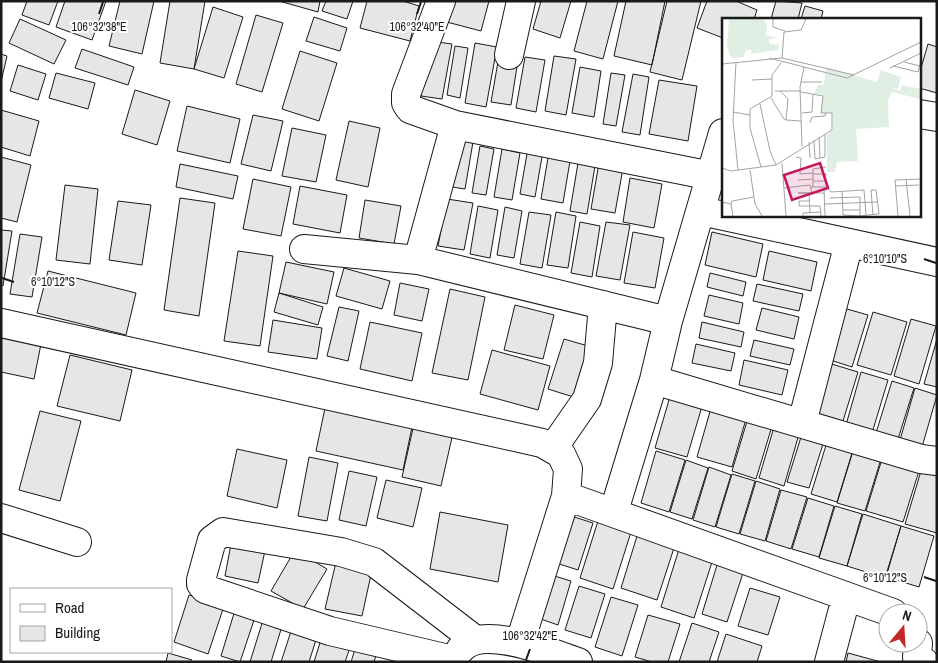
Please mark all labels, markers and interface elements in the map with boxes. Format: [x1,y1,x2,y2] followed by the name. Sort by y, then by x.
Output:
[722,18,920,216] inset map
[71,19,127,35] text: 106°32'38"E
[389,19,445,35] text: 106°32'40"E
[863,251,907,267] text: 6°10'10"S
[31,274,75,290] text: 6°10'12"S
[863,570,907,586] text: 6°10'12"S
[10,588,172,653] legend
[55,597,84,618] text: Road
[878,603,928,653] north arrow
[900,606,914,625] text: N
[55,622,100,643] text: Building
[502,628,558,644] text: 106°32'42"E

